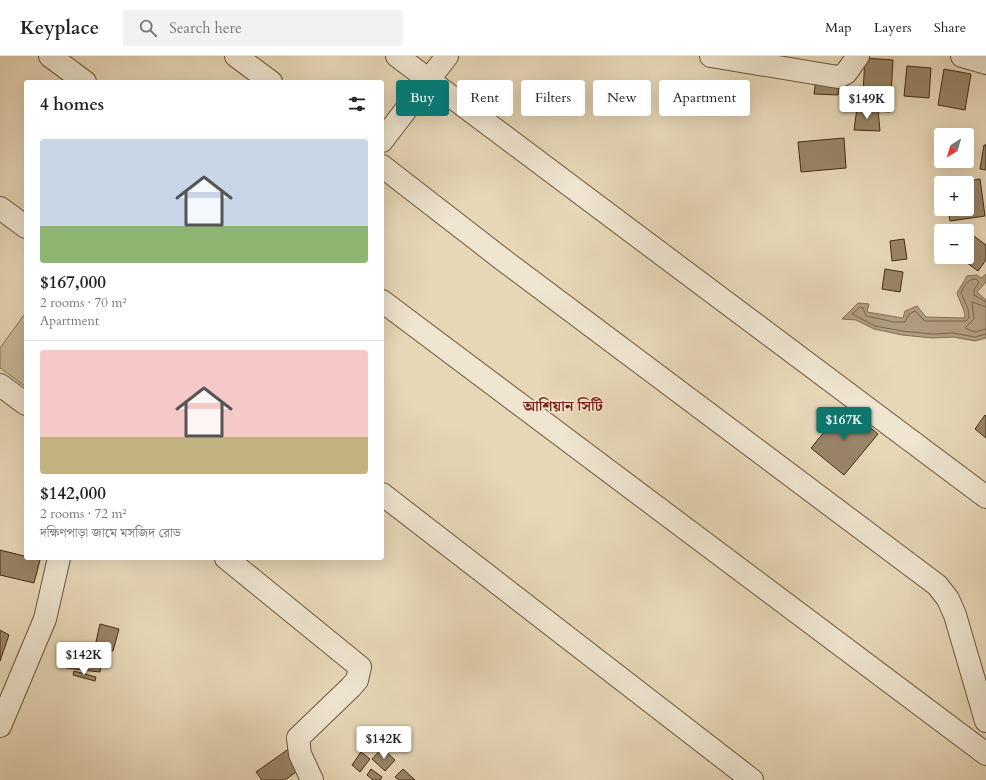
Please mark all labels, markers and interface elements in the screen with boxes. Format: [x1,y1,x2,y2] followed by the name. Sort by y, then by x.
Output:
[123,10,403,46] search box
[20,15,99,41] text: Keyplace
[137,17,159,39] icon: search
[169,18,242,38] text: Search here
[825,18,852,37] text: Map
[874,18,912,37] text: Layers
[934,18,966,37] text: Share
[396,80,449,116] chip: Buy
[457,80,513,116] chip: Rent
[521,80,585,116] chip: Filters
[593,80,651,116] chip: New
[659,80,750,116] chip: Apartment
[839,86,895,120] pin: $149K
[848,90,886,108] text: $149K
[40,93,104,116] text: 4 homes
[346,93,368,115] icon: filters
[934,128,974,168] north arrow
[934,128,974,264] map controls
[168,165,240,237] icon: home
[934,176,974,216] button: +
[934,224,974,264] button: −
[40,271,106,294] text: $167,000
[40,294,127,312] text: 2 rooms · 70 m²
[40,312,99,330] text: Apartment
[168,376,240,448] icon: home
[522,396,604,416] district label: আশিয়ান সিটি
[816,407,872,441] pin: $167K
[825,411,863,429] text: $167K
[40,482,106,505] text: $142,000
[40,505,127,523] text: 2 rooms · 72 m²
[40,524,181,542] text: দক্ষিণপাড়া জামে মসজিদ রোড
[56,642,112,676] pin: $142K
[65,646,103,664] text: $142K
[356,726,412,760] pin: $142K
[365,730,403,748] text: $142K

